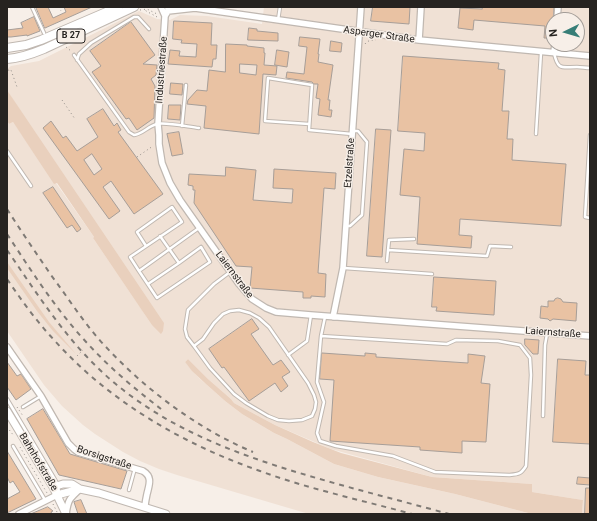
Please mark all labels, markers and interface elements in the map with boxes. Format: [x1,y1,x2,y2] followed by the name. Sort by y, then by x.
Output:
[545,12,585,52] north arrow
[343,24,415,46] street label: Asperger Straße
[57,29,85,43] road number: B 27
[547,29,560,37] text: N
[154,36,170,104] street label: Industriestraße
[342,138,358,188] street label: Etzelstraße
[212,249,256,301] street label: Laiernstraße
[525,325,581,341] street label: Laiernstraße
[16,431,60,493] street label: Bahnhofstraße
[75,444,133,472] street label: Borsigstraße

